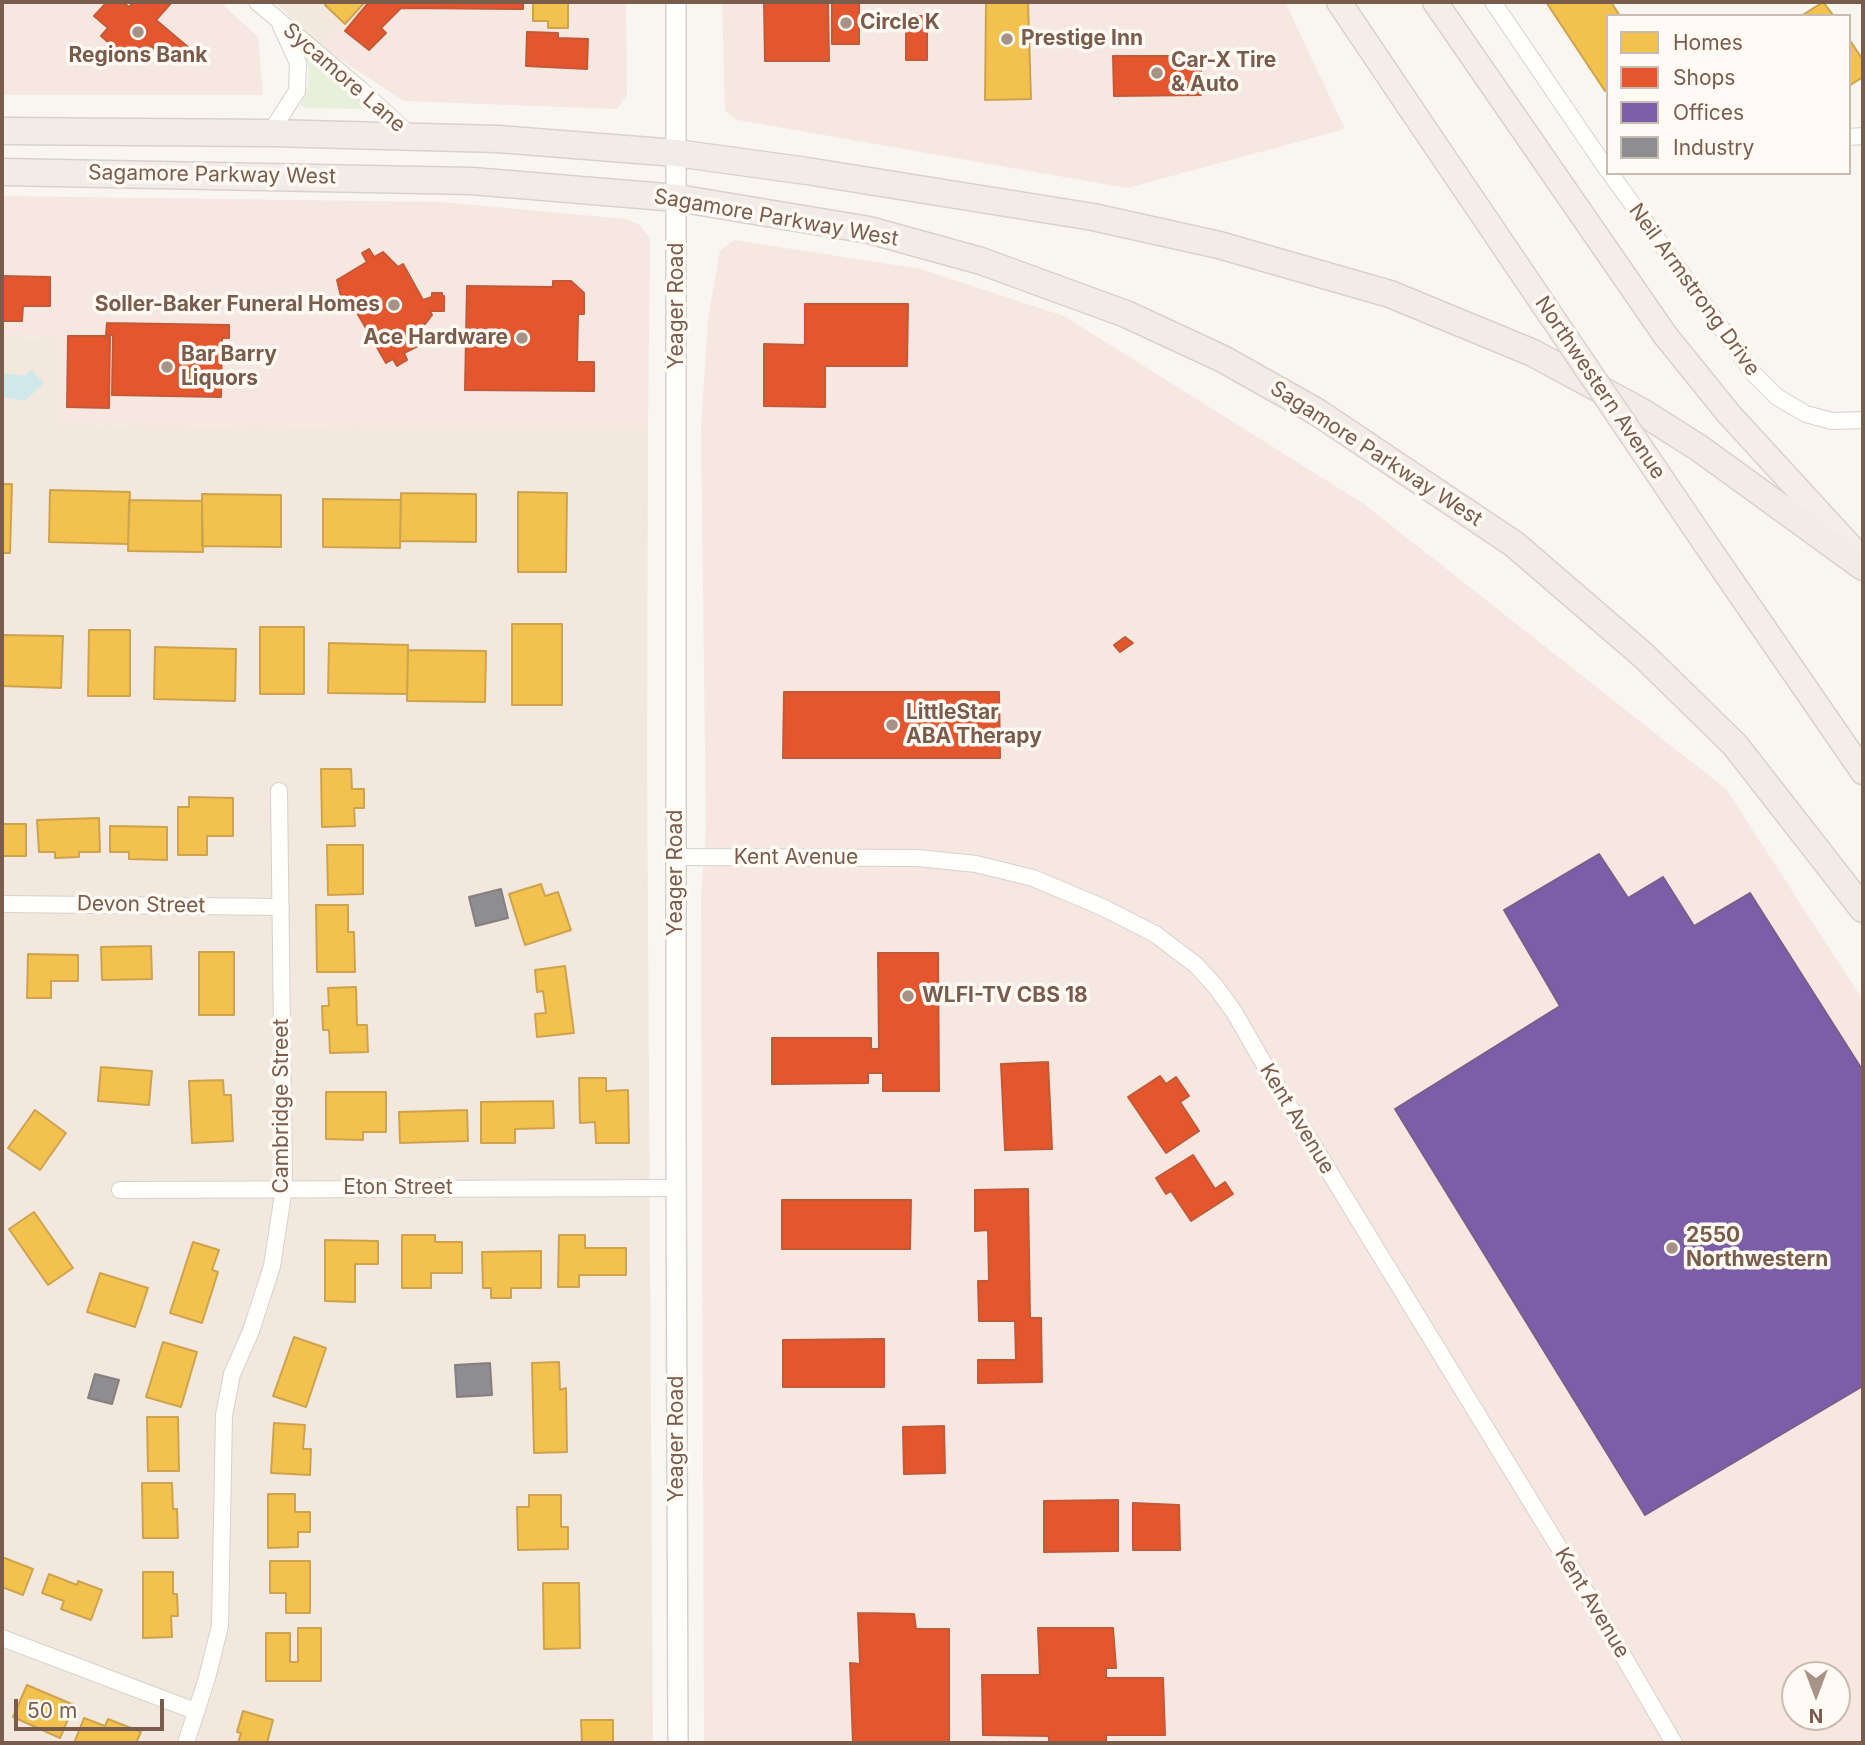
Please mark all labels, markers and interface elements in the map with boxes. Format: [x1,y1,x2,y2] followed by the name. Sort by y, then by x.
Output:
[860,10,940,36] place label: Circle K
[1606,14,1851,175] legend
[838,15,854,31] marker: Circle K
[278,18,410,138] street label: Sycamore Lane
[130,24,146,40] marker: Regions Bank
[1021,26,1143,52] place label: Prestige Inn
[1673,30,1743,55] text: Homes
[999,31,1015,47] marker: Prestige Inn
[68,43,208,69] place label: Regions Bank
[1171,48,1276,98] place label: Car-X Tire & Auto
[1149,65,1165,81] marker: Car-X Tire & Auto
[1673,65,1735,90] text: Shops
[1673,100,1744,125] text: Offices
[1673,135,1754,160] text: Industry
[88,160,336,190] street label: Sagamore Parkway West
[652,184,900,252] street label: Sagamore Parkway West
[1623,199,1765,381] street label: Neil Armstrong Drive
[664,243,690,369] street label: Yeager Road
[95,292,380,318] place label: Soller-Baker Funeral Homes
[1529,292,1671,484] street label: Northwestern Avenue
[386,297,402,313] marker: Soller-Baker Funeral Homes
[363,325,508,351] place label: Ace Hardware
[514,330,530,346] marker: Ace Hardware
[181,342,277,392] place label: Bar Barry Liquors
[159,359,175,375] marker: Bar Barry Liquors
[1265,376,1487,532] street label: Sagamore Parkway West
[906,700,1042,750] place label: LittleStar ABA Therapy
[884,717,900,733] marker: LittleStar ABA Therapy
[663,810,689,936] street label: Yeager Road
[734,845,858,871] street label: Kent Avenue
[77,891,205,919] street label: Devon Street
[922,983,1088,1009] place label: WLFI-TV CBS 18
[900,988,916,1004] marker: WLFI-TV CBS 18
[269,1019,295,1193] street label: Cambridge Street
[1254,1059,1340,1179] street label: Kent Avenue
[343,1175,453,1201] street label: Eton Street
[1686,1223,1828,1273] place label: 2550 Northwestern
[1664,1240,1680,1256] marker: 2550 Northwestern
[664,1376,690,1502] street label: Yeager Road
[1549,1543,1635,1663] street label: Kent Avenue
[1781,1661,1851,1731] north arrow
[18,1686,168,1730] scale bar
[27,1698,77,1723] text: 50 m
[1809,1704,1823,1727] text: N

